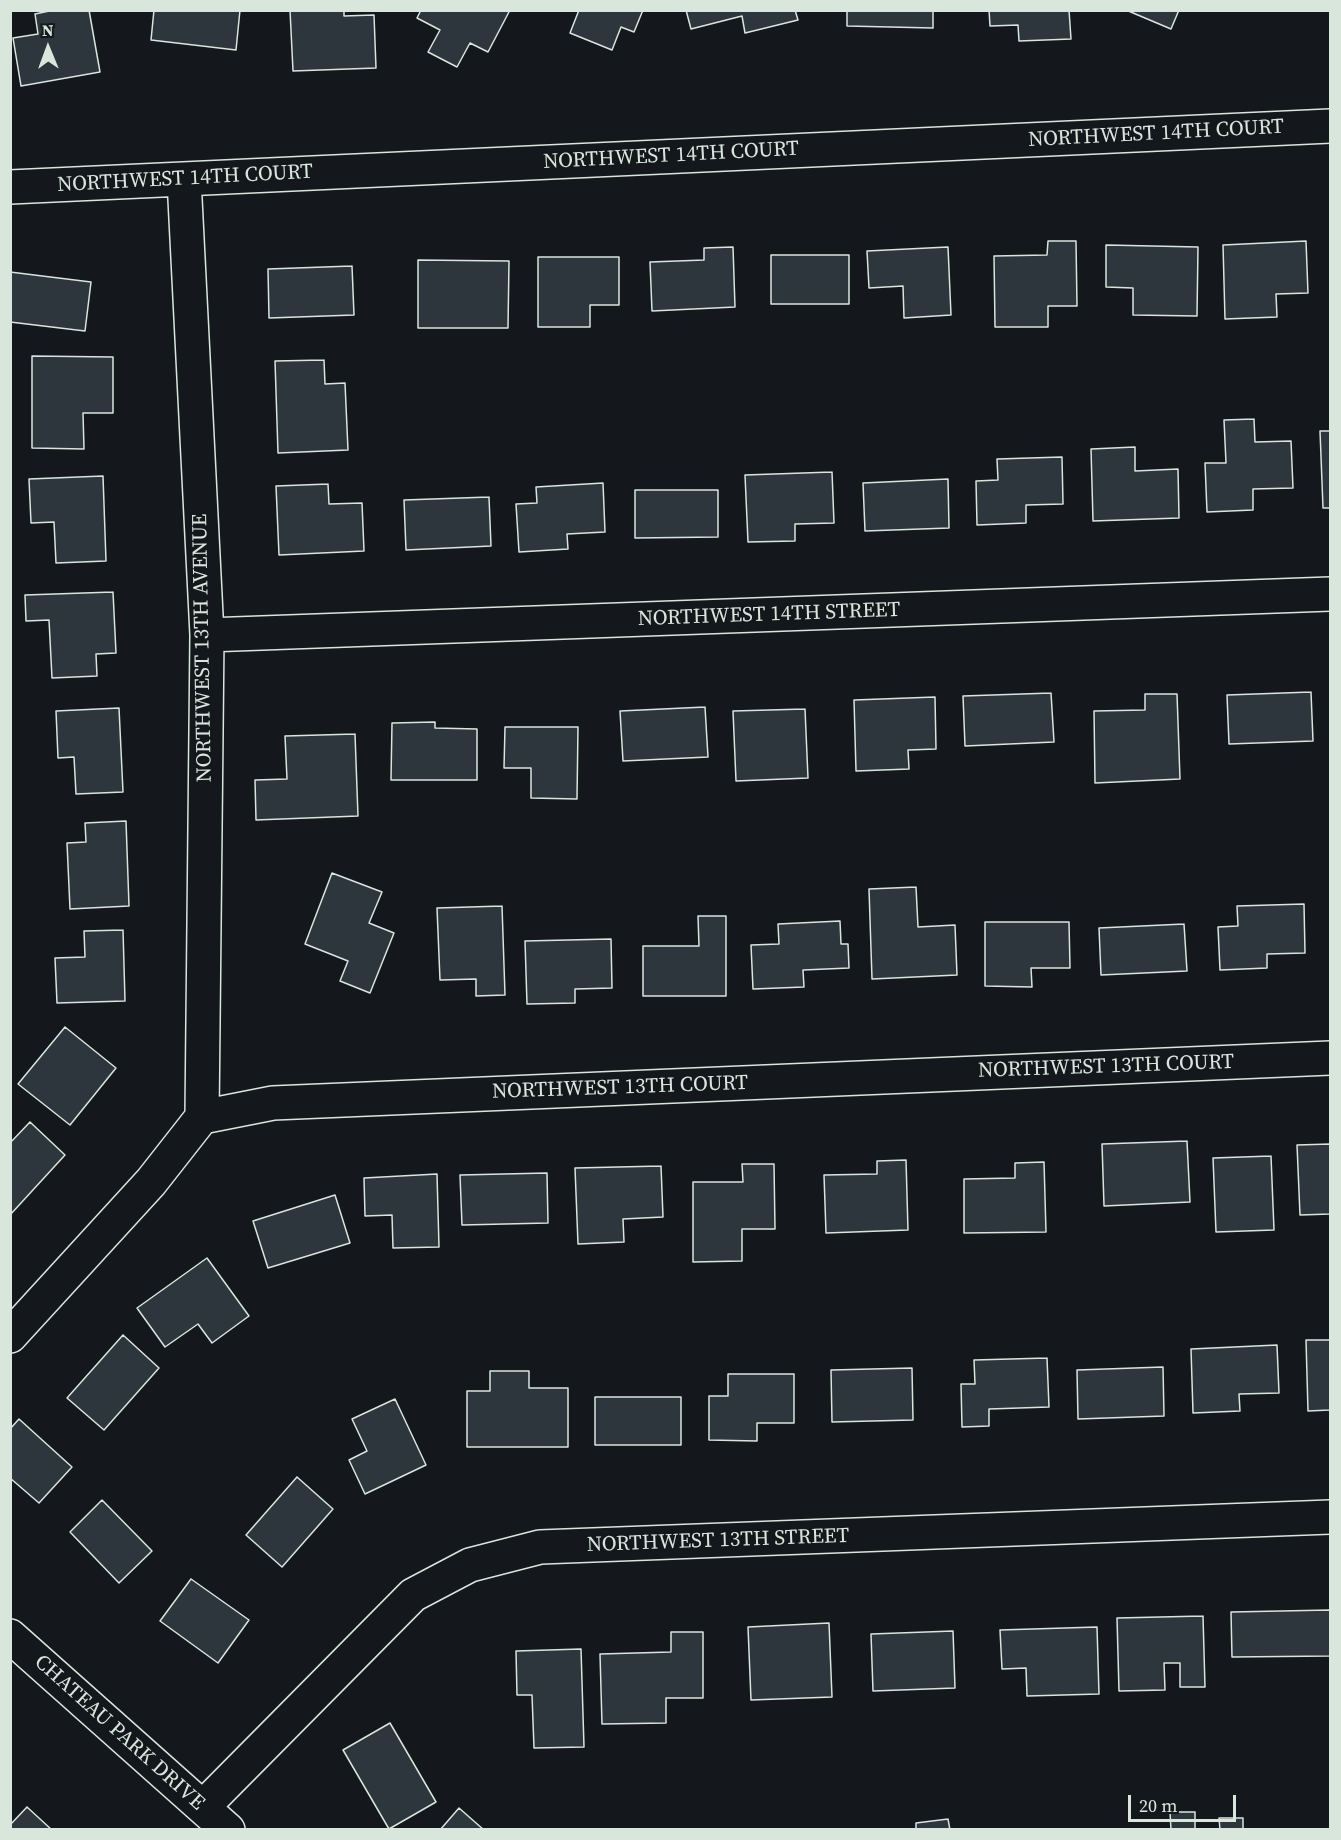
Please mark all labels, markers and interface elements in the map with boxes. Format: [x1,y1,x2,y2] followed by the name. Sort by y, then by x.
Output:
[18,18,78,78] north arrow
[42,19,54,41] text: N
[1028,115,1284,153] street label: NORTHWEST 14TH COURT
[543,137,799,175] street label: NORTHWEST 14TH COURT
[57,160,313,198] street label: NORTHWEST 14TH COURT
[188,513,218,783] street label: NORTHWEST 13TH AVENUE
[637,598,901,632] street label: NORTHWEST 14TH STREET
[978,1050,1234,1084] street label: NORTHWEST 13TH COURT
[492,1071,748,1105] street label: NORTHWEST 13TH COURT
[586,1524,850,1558] street label: NORTHWEST 13TH STREET
[29,1650,209,1816] street label: CHATEAU PARK DRIVE
[1131,1783,1239,1821] scale bar
[1139,1793,1177,1818] text: 20 m

